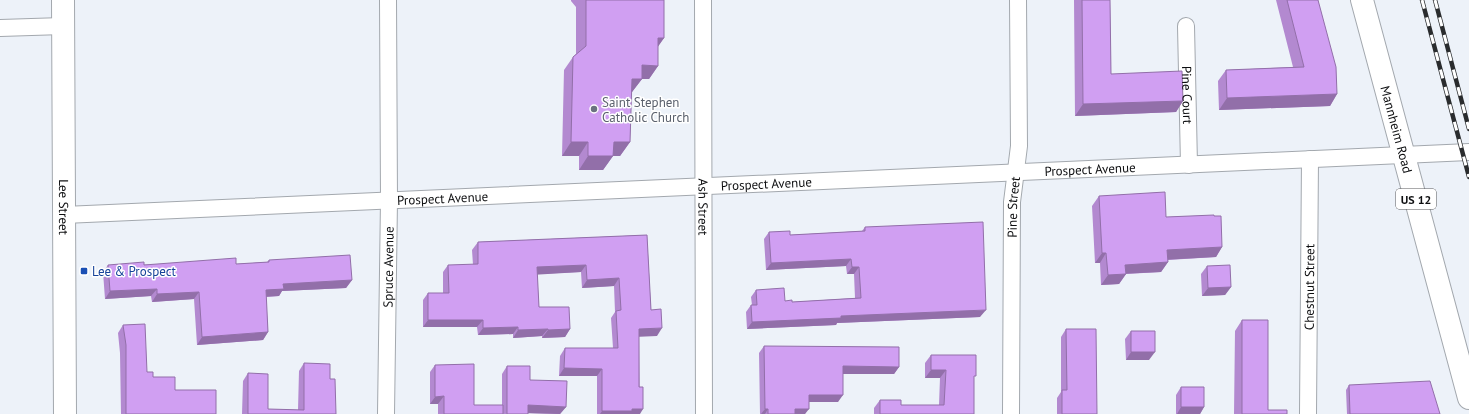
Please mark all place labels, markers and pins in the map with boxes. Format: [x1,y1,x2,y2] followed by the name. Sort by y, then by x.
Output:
[602,94,689,126] place label: Saint Stephen Catholic Church
[589,104,599,114] marker: Saint Stephen Catholic Church
[92,263,177,280] place label: Lee & Prospect
[79,266,89,276] marker: Lee & Prospect

